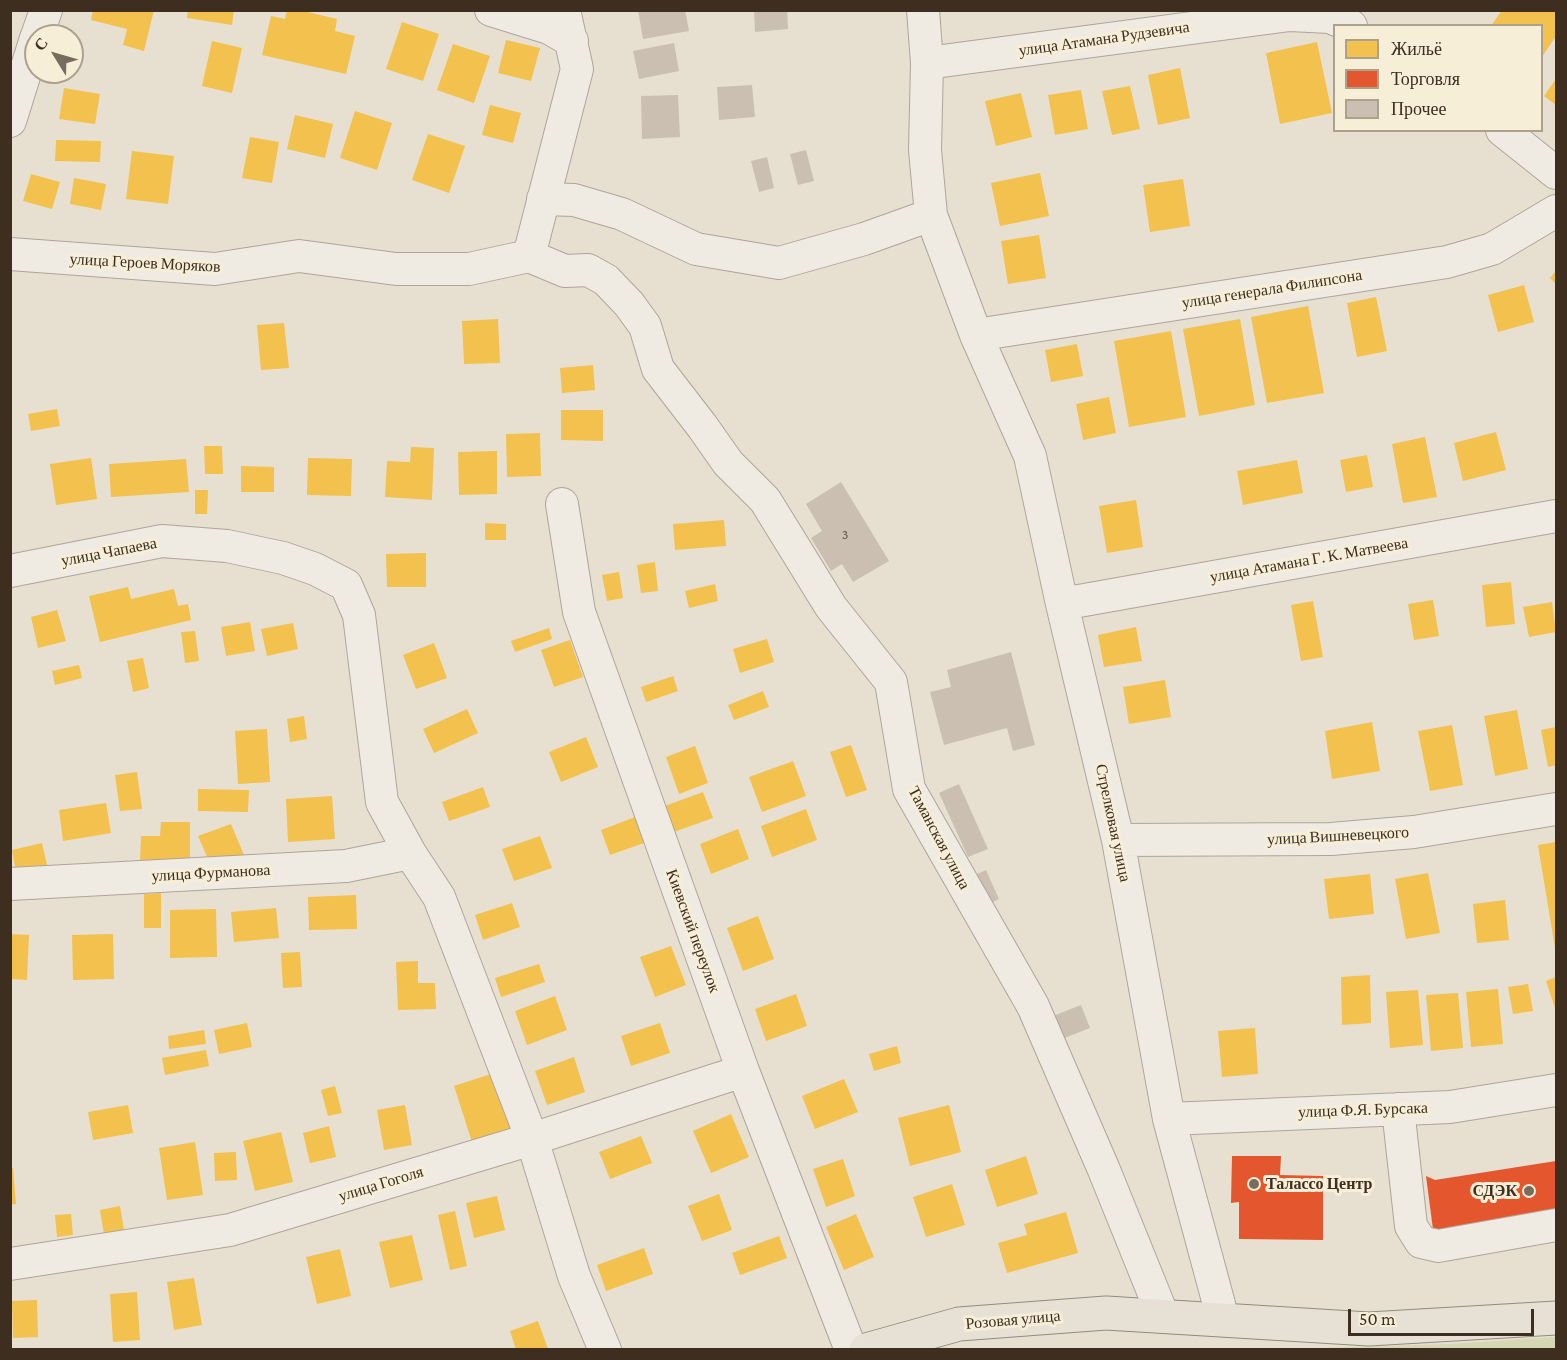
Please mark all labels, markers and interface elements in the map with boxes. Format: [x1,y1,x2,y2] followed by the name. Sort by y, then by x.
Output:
[1017,18,1191,60] street label: улица Атамана Рудзевича
[24,24,84,84] north arrow
[1333,24,1543,132] legend
[31,34,51,54] text: С
[1391,39,1442,59] text: Жильё
[1391,69,1460,89] text: Торговля
[1391,99,1447,119] text: Прочее
[69,249,221,277] street label: улица Героев Моряков
[1181,265,1363,313] street label: улица генерала Филипсона
[842,527,848,543] house number: 3
[60,533,158,571] street label: улица Чапаева
[1209,533,1409,587] street label: улица Атамана Г. К. Матвеева
[1091,762,1135,884] street label: Стрелковая улица
[904,783,974,893] street label: Таманская улица
[1267,823,1409,849] street label: улица Вишневецкого
[151,860,271,886] street label: улица Фурманова
[662,867,724,995] street label: Киевский переулок
[1298,1098,1428,1122] street label: улица Ф.Я. Бурсака
[336,1162,426,1206] street label: улица Гоголя
[1266,1174,1372,1194] place label: Талассо Центр
[1247,1177,1261,1191] marker: Талассо Центр
[1472,1181,1517,1201] place label: СДЭК
[1522,1184,1536,1198] marker: СДЭК
[1351,1297,1537,1335] scale bar
[965,1306,1061,1334] street label: Розовая улица
[1359,1309,1396,1329] text: 50 m

